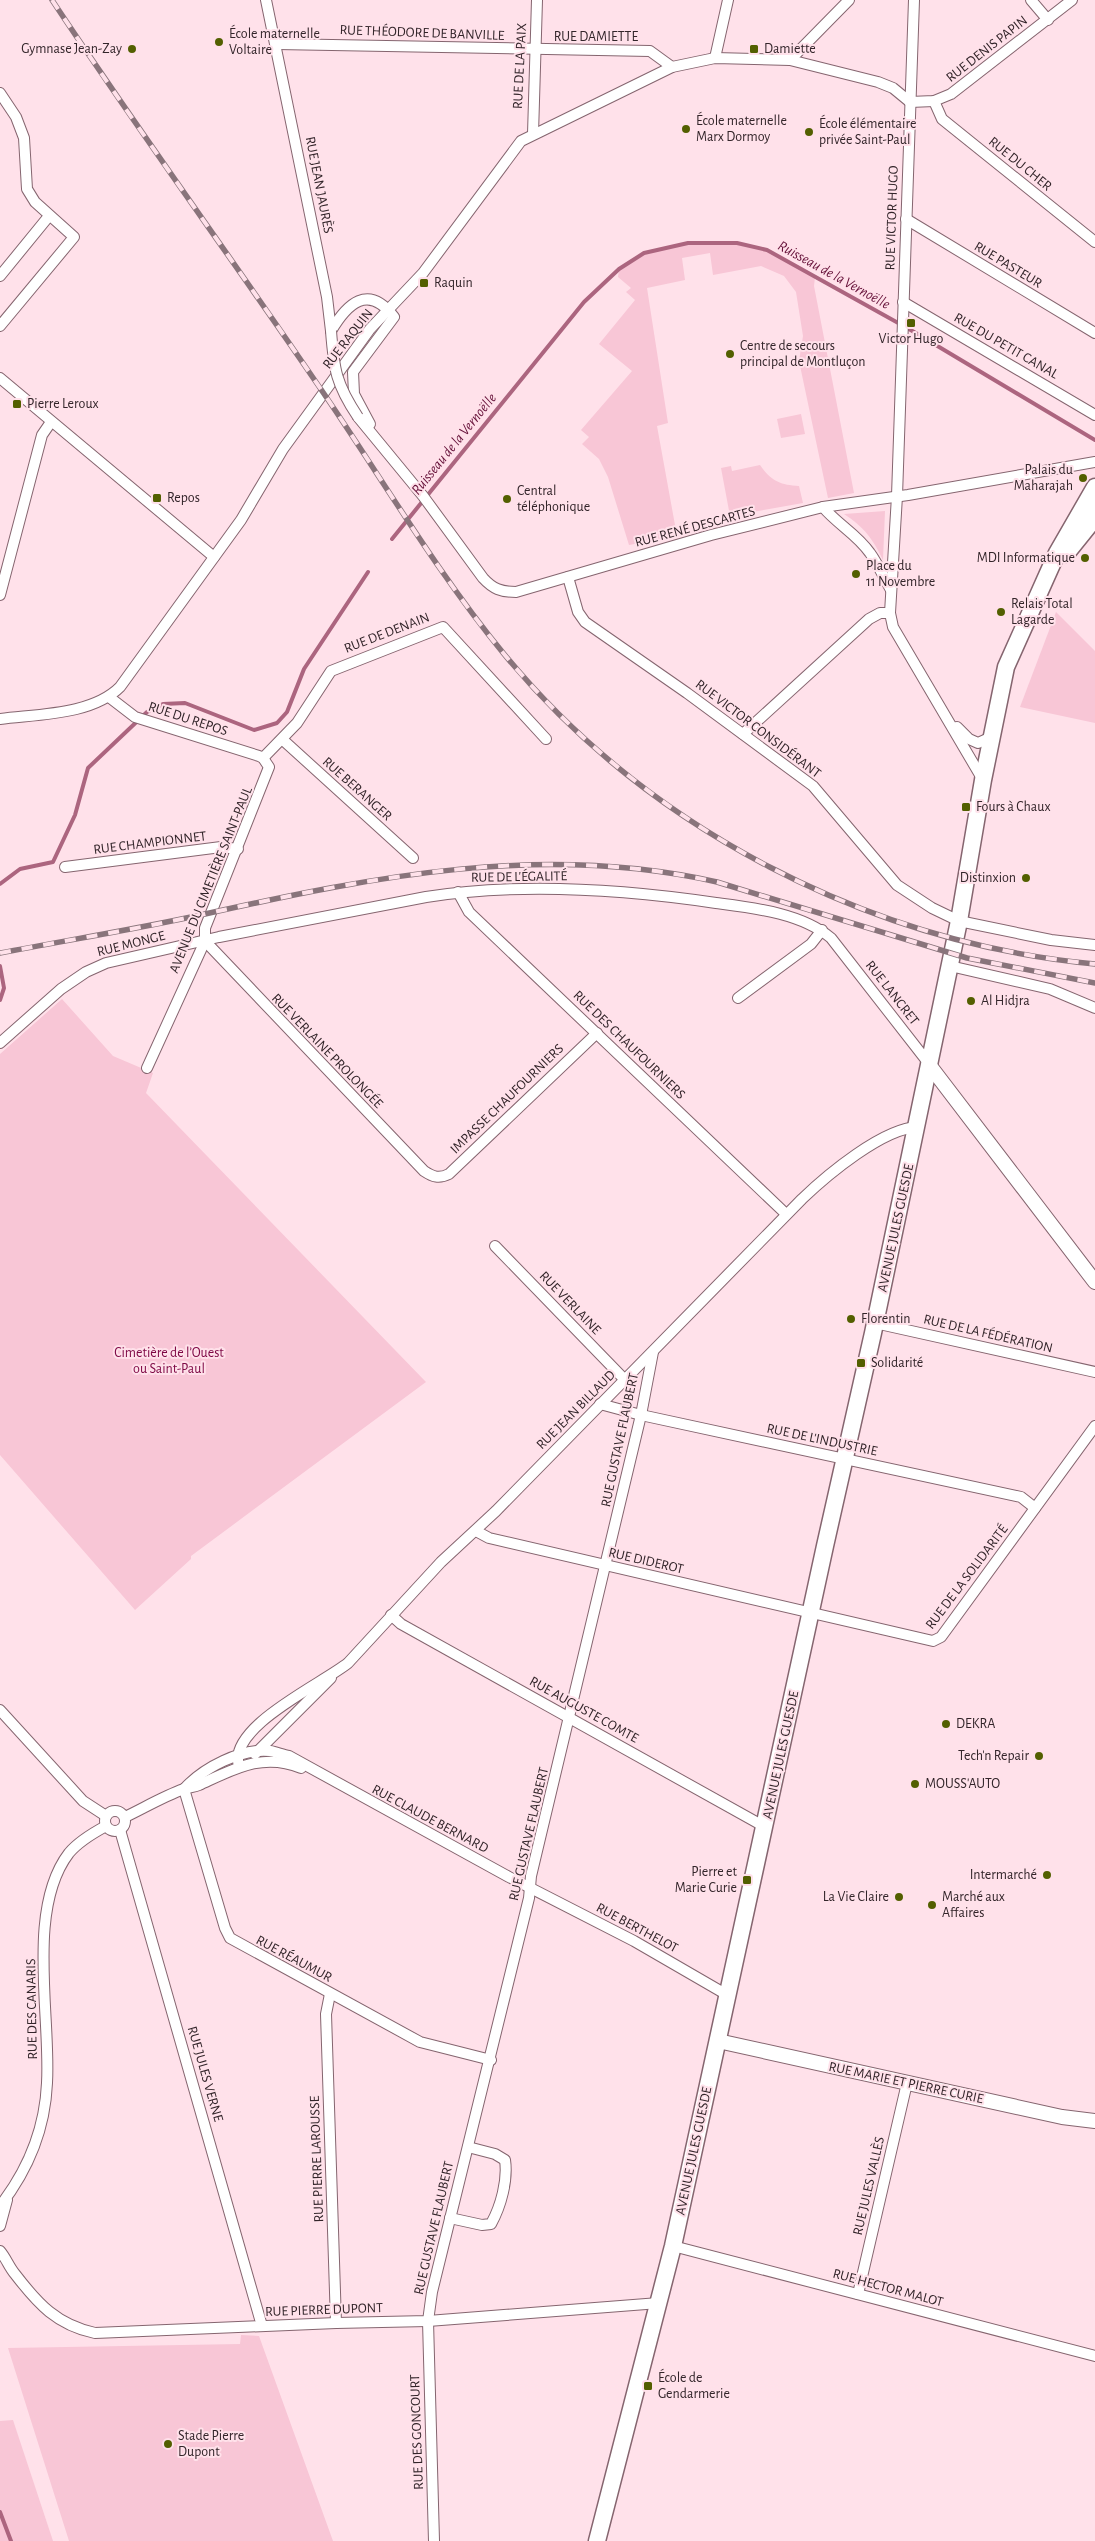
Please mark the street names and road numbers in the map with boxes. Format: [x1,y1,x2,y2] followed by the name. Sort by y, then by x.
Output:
[944,13,1030,85] street label: RUE DENIS PAPIN
[339,20,505,43] street label: RUE THÉODORE DE BANVILLE
[511,22,529,110] street label: RUE DE LA PAIX
[554,30,638,44] street label: RUE DAMIETTE
[986,134,1054,194] street label: RUE DU CHER
[303,135,338,235] street label: RUE JEAN JAURÈS
[883,165,901,271] street label: RUE VICTOR HUGO
[972,239,1045,291] street label: RUE PASTEUR
[320,306,376,372] street label: RUE RAQUIN
[951,310,1061,382] street label: RUE DU PETIT CANAL
[633,501,757,550] street label: RUE RENÉ DESCARTES
[342,610,432,656] street label: RUE DE DENAIN
[693,675,825,781] street label: RUE VICTOR CONSIDÉRANT
[146,700,230,738] street label: RUE DU REPOS
[320,754,394,824] street label: RUE BERANGER
[164,784,255,975] street label: AVENUE DU CIMETIÈRE SAINT-PAUL
[93,829,207,857] street label: RUE CHAMPIONNET
[471,866,567,885] street label: RUE DE L'ÉGALITÉ
[95,929,167,959] street label: RUE MONGE
[863,958,921,1028] street label: RUE LANCRET
[570,988,688,1102] street label: RUE DES CHAUFOURNIERS
[269,989,388,1111] street label: RUE VERLAINE PROLONGÉE
[448,1041,566,1157] street label: IMPASSE CHAUFOURNIERS
[876,1162,916,1293] street label: AVENUE JULES GUESDE
[537,1269,604,1337] street label: RUE VERLAINE
[922,1309,1055,1356] street label: RUE DE LA FÉDÉRATION
[534,1368,618,1452] street label: RUE JEAN BILLAUD
[599,1372,641,1508] street label: RUE GUSTAVE FLAUBERT
[765,1421,879,1459] street label: RUE DE L'INDUSTRIE
[921,1520,1011,1632] street label: RUE DE LA SOLIDARITÉ
[607,1546,685,1576] street label: RUE DIDEROT
[527,1674,641,1746] street label: RUE AUGUSTE COMTE
[761,1689,801,1820] street label: AVENUE JULES GUESDE
[507,1766,551,1902] street label: RUE GUSTAVE FLAUBERT
[369,1782,491,1856] street label: RUE CLAUDE BERNARD
[594,1901,680,1955] street label: RUE BERTHELOT
[254,1930,336,1985] street label: RUE RÉAUMUR
[24,1958,40,2060] street label: RUE DES CANARIS
[185,2025,225,2124] street label: RUE JULES VERNE
[827,2060,985,2106] street label: RUE MARIE ET PIERRE CURIE
[674,2085,714,2216] street label: AVENUE JULES GUESDE
[308,2095,326,2223] street label: RUE PIERRE LAROUSSE
[848,2135,887,2237] street label: RUE JULES VALLÈS
[412,2160,456,2296] street label: RUE GUSTAVE FLAUBERT
[831,2267,945,2310] street label: RUE HECTOR MALOT
[265,2301,383,2319] street label: RUE PIERRE DUPONT
[408,2374,426,2490] street label: RUE DES GONCOURT

